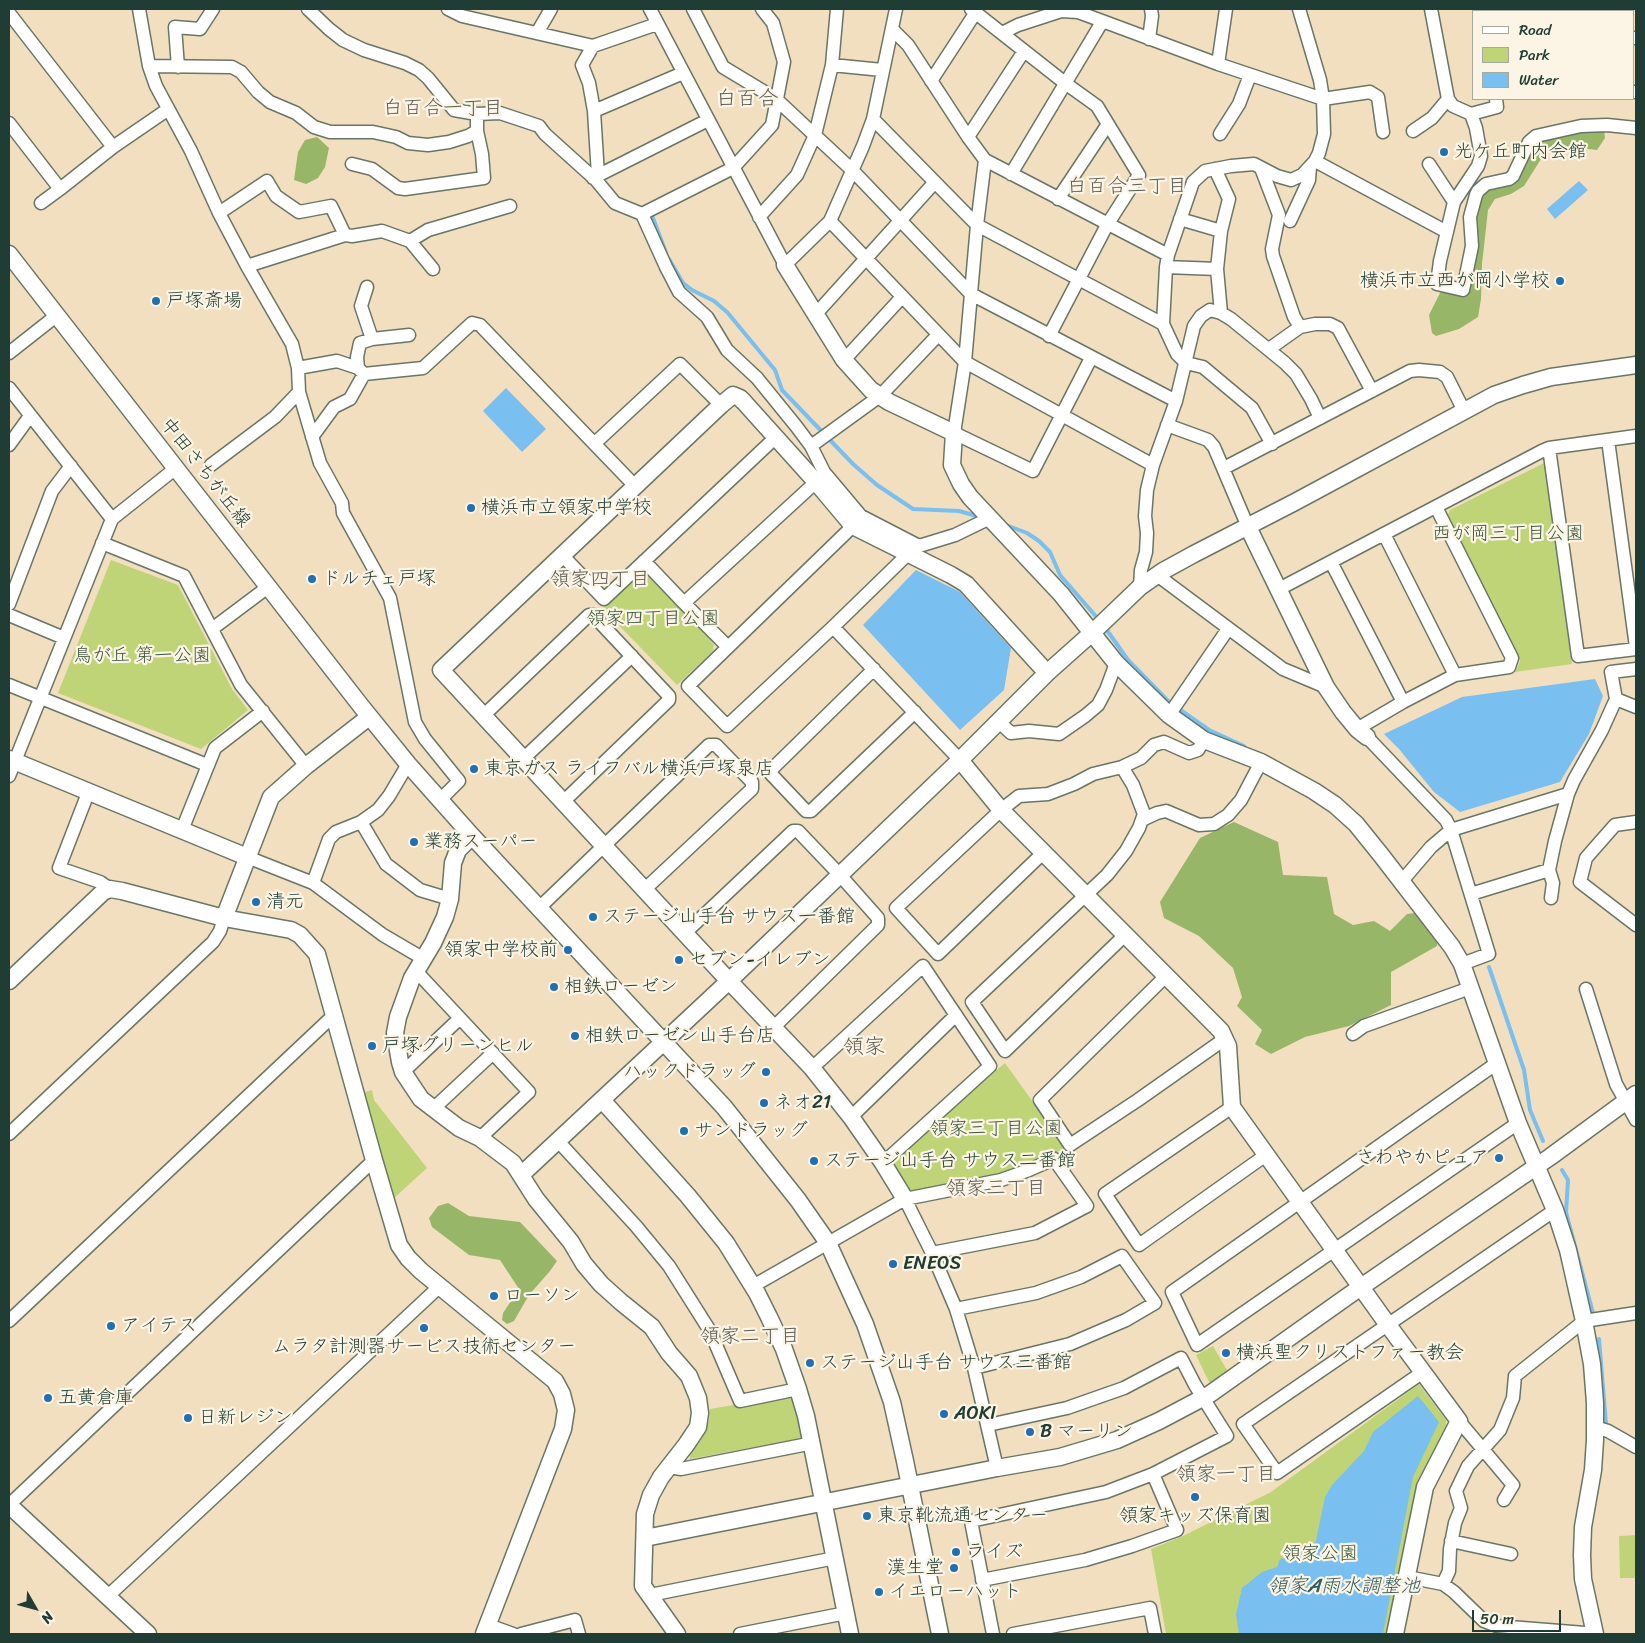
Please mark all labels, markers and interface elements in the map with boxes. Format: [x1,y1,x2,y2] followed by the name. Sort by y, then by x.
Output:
[1472,10,1635,100] legend
[1519,17,1551,43] text: Road
[1519,42,1550,68] text: Park
[1519,67,1559,93] text: Water
[716,87,778,113] district label: 白百合
[383,97,503,121] district label: 白百合一丁目
[1454,141,1587,163] place label: 光ケ丘町内会館
[1438,146,1450,158] marker: 光ケ丘町内会館
[1067,175,1187,199] district label: 白百合三丁目
[1360,270,1550,292] place label: 横浜市立西が岡小学校
[1554,275,1566,287] marker: 横浜市立西が岡小学校
[166,290,242,312] place label: 戸塚斎場
[150,295,162,307] marker: 戸塚斎場
[155,414,255,532] street label: 中田さちが丘線
[481,497,652,519] place label: 横浜市立領家中学校
[465,502,477,514] marker: 横浜市立領家中学校
[1432,523,1584,545] park label: 西が岡三丁目公園
[322,568,436,590] place label: ドルチェ戸塚
[550,568,650,592] district label: 領家四丁目
[306,573,318,585] marker: ドルチェ戸塚
[587,608,719,630] park label: 領家四丁目公園
[73,645,211,667] park label: 鳥が丘 第一公園
[484,758,774,780] place label: 東京ガス ライフバル横浜戸塚泉店
[468,763,480,775] marker: 東京ガス ライフバル横浜戸塚泉店
[424,831,537,853] place label: 業務スーパー
[408,836,420,848] marker: 業務スーパー
[266,891,304,913] place label: 清元
[250,896,262,908] marker: 清元
[603,906,855,928] place label: ステージ山手台 サウス一番館
[587,911,599,923] marker: ステージ山手台 サウス一番館
[444,939,558,961] place label: 領家中学校前
[562,944,574,956] marker: 領家中学校前
[689,949,831,971] place label: セブン-イレブン
[673,954,685,966] marker: セブン-イレブン
[564,976,678,998] place label: 相鉄ローゼン
[548,981,560,993] marker: 相鉄ローゼン
[585,1025,775,1047] place label: 相鉄ローゼン山手台店
[569,1030,581,1042] marker: 相鉄ローゼン山手台店
[382,1035,534,1057] place label: 戸塚グリーンヒル
[843,1035,885,1061] district label: 領家
[366,1040,378,1052] marker: 戸塚グリーンヒル
[623,1061,756,1083] place label: ハックドラッグ
[760,1066,772,1078] marker: ハックドラッグ
[774,1092,831,1114] place label: ネオ21
[758,1097,770,1109] marker: ネオ21
[930,1118,1062,1140] park label: 領家三丁目公園
[694,1120,808,1142] place label: サンドラッグ
[678,1125,690,1137] marker: サンドラッグ
[1356,1147,1489,1169] place label: さわやかピュア
[824,1150,1076,1172] place label: ステージ山手台 サウス二番館
[1493,1152,1505,1164] marker: さわやかピュア
[808,1155,820,1167] marker: ステージ山手台 サウス二番館
[946,1177,1046,1201] district label: 領家三丁目
[903,1253,962,1275] place label: ENEOS
[887,1258,899,1270] marker: ENEOS
[504,1285,580,1307] place label: ローソン
[488,1290,500,1302] marker: ローソン
[121,1315,197,1337] place label: アイテス
[105,1320,117,1332] marker: アイテス
[418,1322,430,1334] marker: ムラタ計測器サービス技術センター
[700,1325,800,1349] district label: 領家二丁目
[272,1336,576,1358] place label: ムラタ計測器サービス技術センター
[1236,1342,1464,1364] place label: 横浜聖クリストファー教会
[1220,1347,1232,1359] marker: 横浜聖クリストファー教会
[820,1352,1072,1374] place label: ステージ山手台 サウス三番館
[804,1357,816,1369] marker: ステージ山手台 サウス三番館
[58,1387,134,1409] place label: 五黄倉庫
[42,1392,54,1404] marker: 五黄倉庫
[954,1403,996,1425] place label: AOKI
[198,1407,293,1429] place label: 日新レジン
[938,1408,950,1420] marker: AOKI
[182,1412,194,1424] marker: 日新レジン
[1040,1421,1133,1443] place label: B マーリン
[1024,1426,1036,1438] marker: B マーリン
[1176,1463,1276,1487] district label: 領家一丁目
[1189,1491,1201,1503] marker: 領家キッズ保育園
[877,1505,1048,1527] place label: 東京靴流通センター
[1119,1505,1271,1527] place label: 領家キッズ保育園
[861,1510,873,1522] marker: 東京靴流通センター
[966,1541,1023,1563] place label: ライズ
[1282,1543,1358,1565] park label: 領家公園
[950,1546,962,1558] marker: ライズ
[887,1557,944,1579] place label: 漢生堂
[948,1562,960,1574] marker: 漢生堂
[1267,1575,1421,1599] water label: 領家A雨水調整池
[889,1581,1022,1603] place label: イエローハット
[10,1583,60,1633] north arrow
[873,1586,885,1598] marker: イエローハット
[1475,1600,1564,1632] scale bar
[34,1606,60,1629] text: N
[1480,1606,1514,1632] text: 50 m

